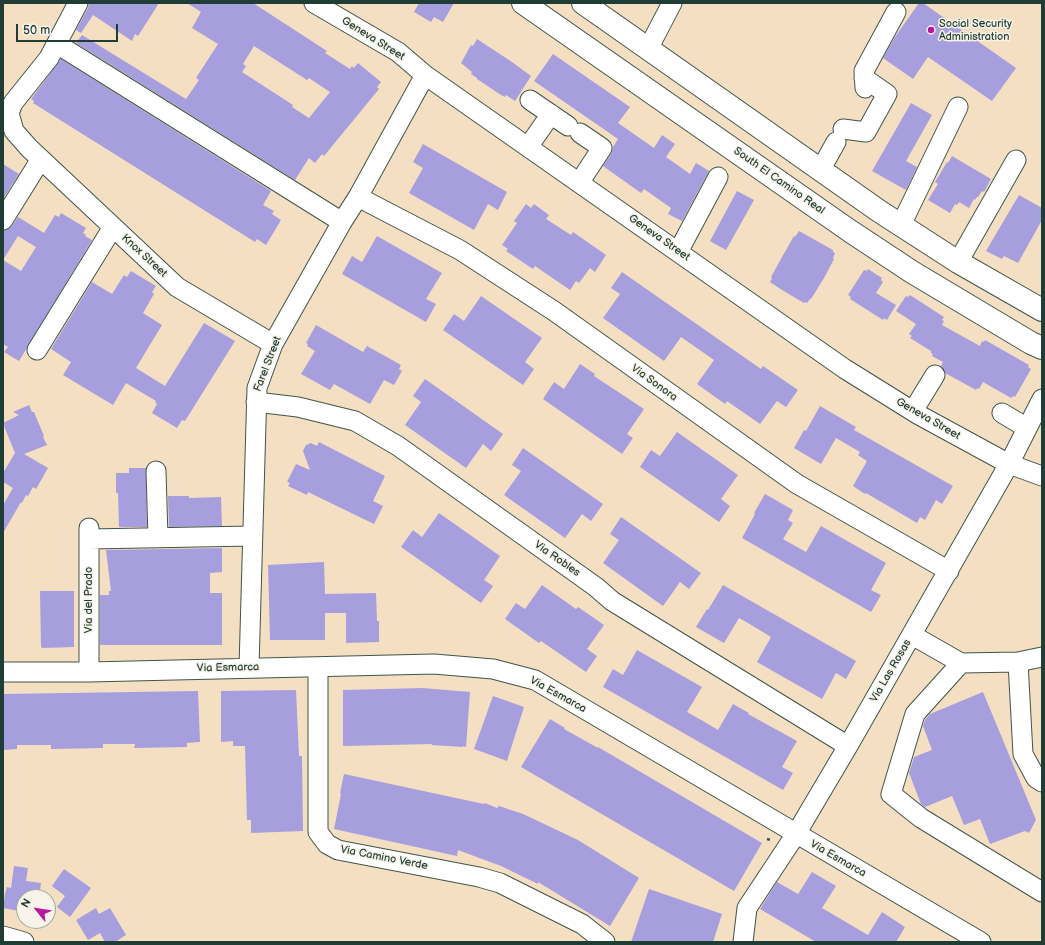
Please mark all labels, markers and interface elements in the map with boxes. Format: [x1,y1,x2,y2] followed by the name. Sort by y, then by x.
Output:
[339,14,407,64] street label: Geneva Street
[18,16,120,42] scale bar
[939,17,1012,43] place label: Social Security Administration
[23,23,50,38] text: 50 m
[926,25,936,35] marker: Social Security Administration
[731,145,827,217] street label: South El Camino Real
[626,212,692,264] street label: Geneva Street
[118,232,170,280] street label: Knox Street
[251,334,285,394] street label: Farel Street
[628,362,680,404] street label: Via Sonora
[894,395,962,443] street label: Geneva Street
[531,538,583,580] street label: Via Robles
[82,567,96,633] street label: Via del Prado
[868,637,914,705] street label: Via Las Rosas
[197,661,259,675] street label: Via Esmarca
[528,674,588,716] street label: Via Esmarca
[808,838,868,880] street label: Via Esmarca
[339,843,429,873] street label: Via Camino Verde
[16,889,56,929] north arrow
[18,896,34,910] text: N

